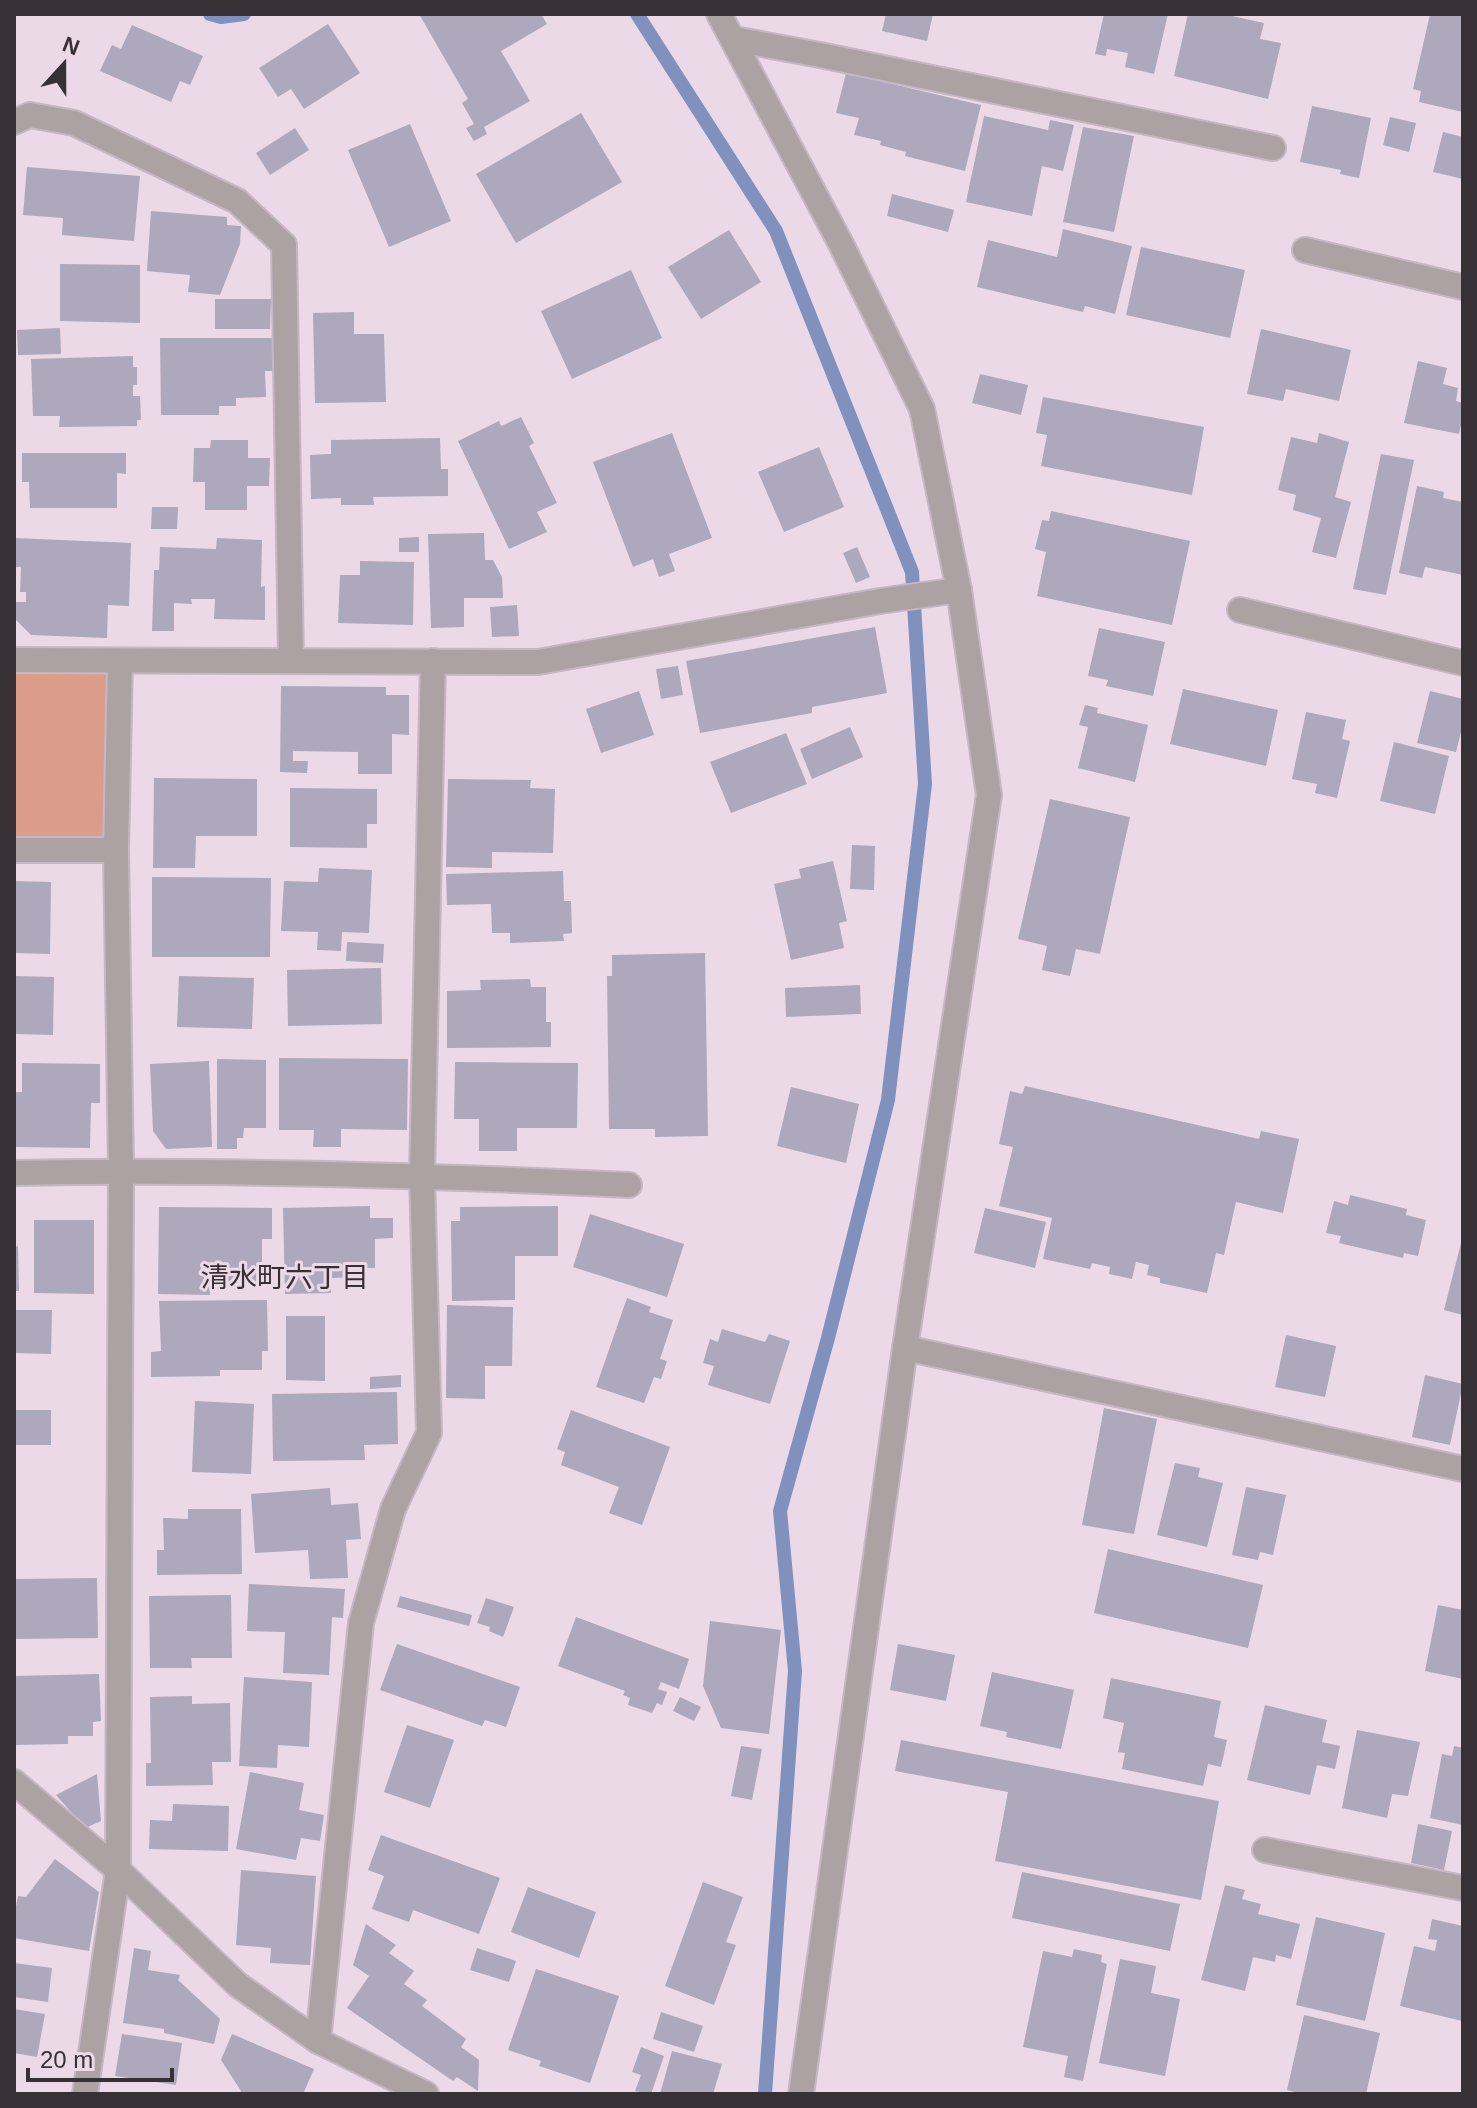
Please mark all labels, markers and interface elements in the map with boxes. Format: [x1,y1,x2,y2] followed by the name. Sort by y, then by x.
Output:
[24,24,104,104] north arrow
[59,31,83,60] text: N
[201,1262,369,1293] district label: 清水町六丁目
[28,2032,172,2082] scale bar
[40,2046,93,2073] text: 20 m

